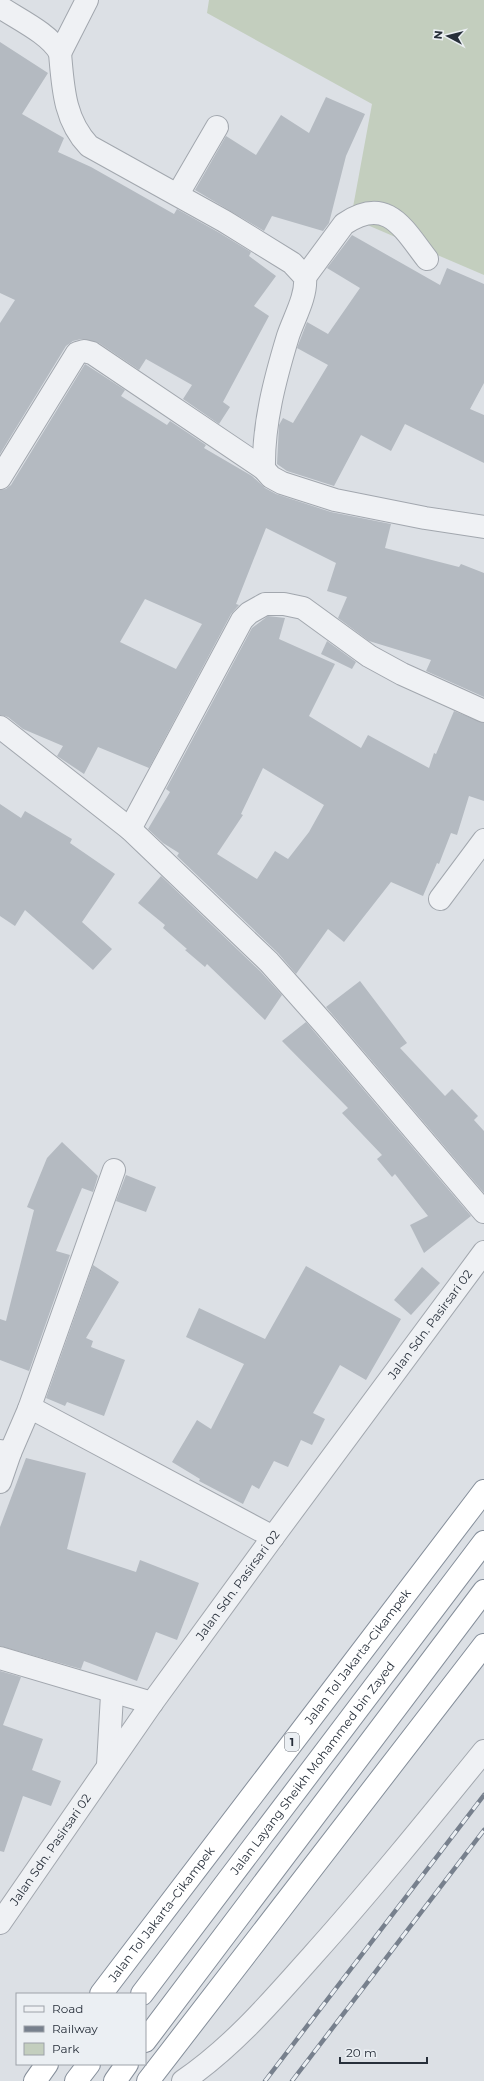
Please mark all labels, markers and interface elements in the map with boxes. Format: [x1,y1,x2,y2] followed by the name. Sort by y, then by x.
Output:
[428,16,468,56] north arrow
[431,30,446,40] text: N
[384,1267,475,1383] street label: Jalan Sdn. Pasirsari 02
[192,1527,283,1644] street label: Jalan Sdn. Pasirsari 02
[301,1585,414,1728] street label: Jalan Tol Jakarta–Cikampek
[226,1659,398,1878] street label: Jalan Layang Sheikh Mohammed bin Zayed
[285,1733,299,1751] road number: 1
[6,1791,94,1909] street label: Jalan Sdn. Pasirsari 02
[104,1843,218,1986] street label: Jalan Tol Jakarta–Cikampek
[16,1993,146,2065] legend
[52,2001,83,2016] text: Road
[52,2021,98,2036] text: Railway
[340,2039,427,2065] scale bar
[52,2041,80,2056] text: Park
[346,2045,377,2060] text: 20 m

